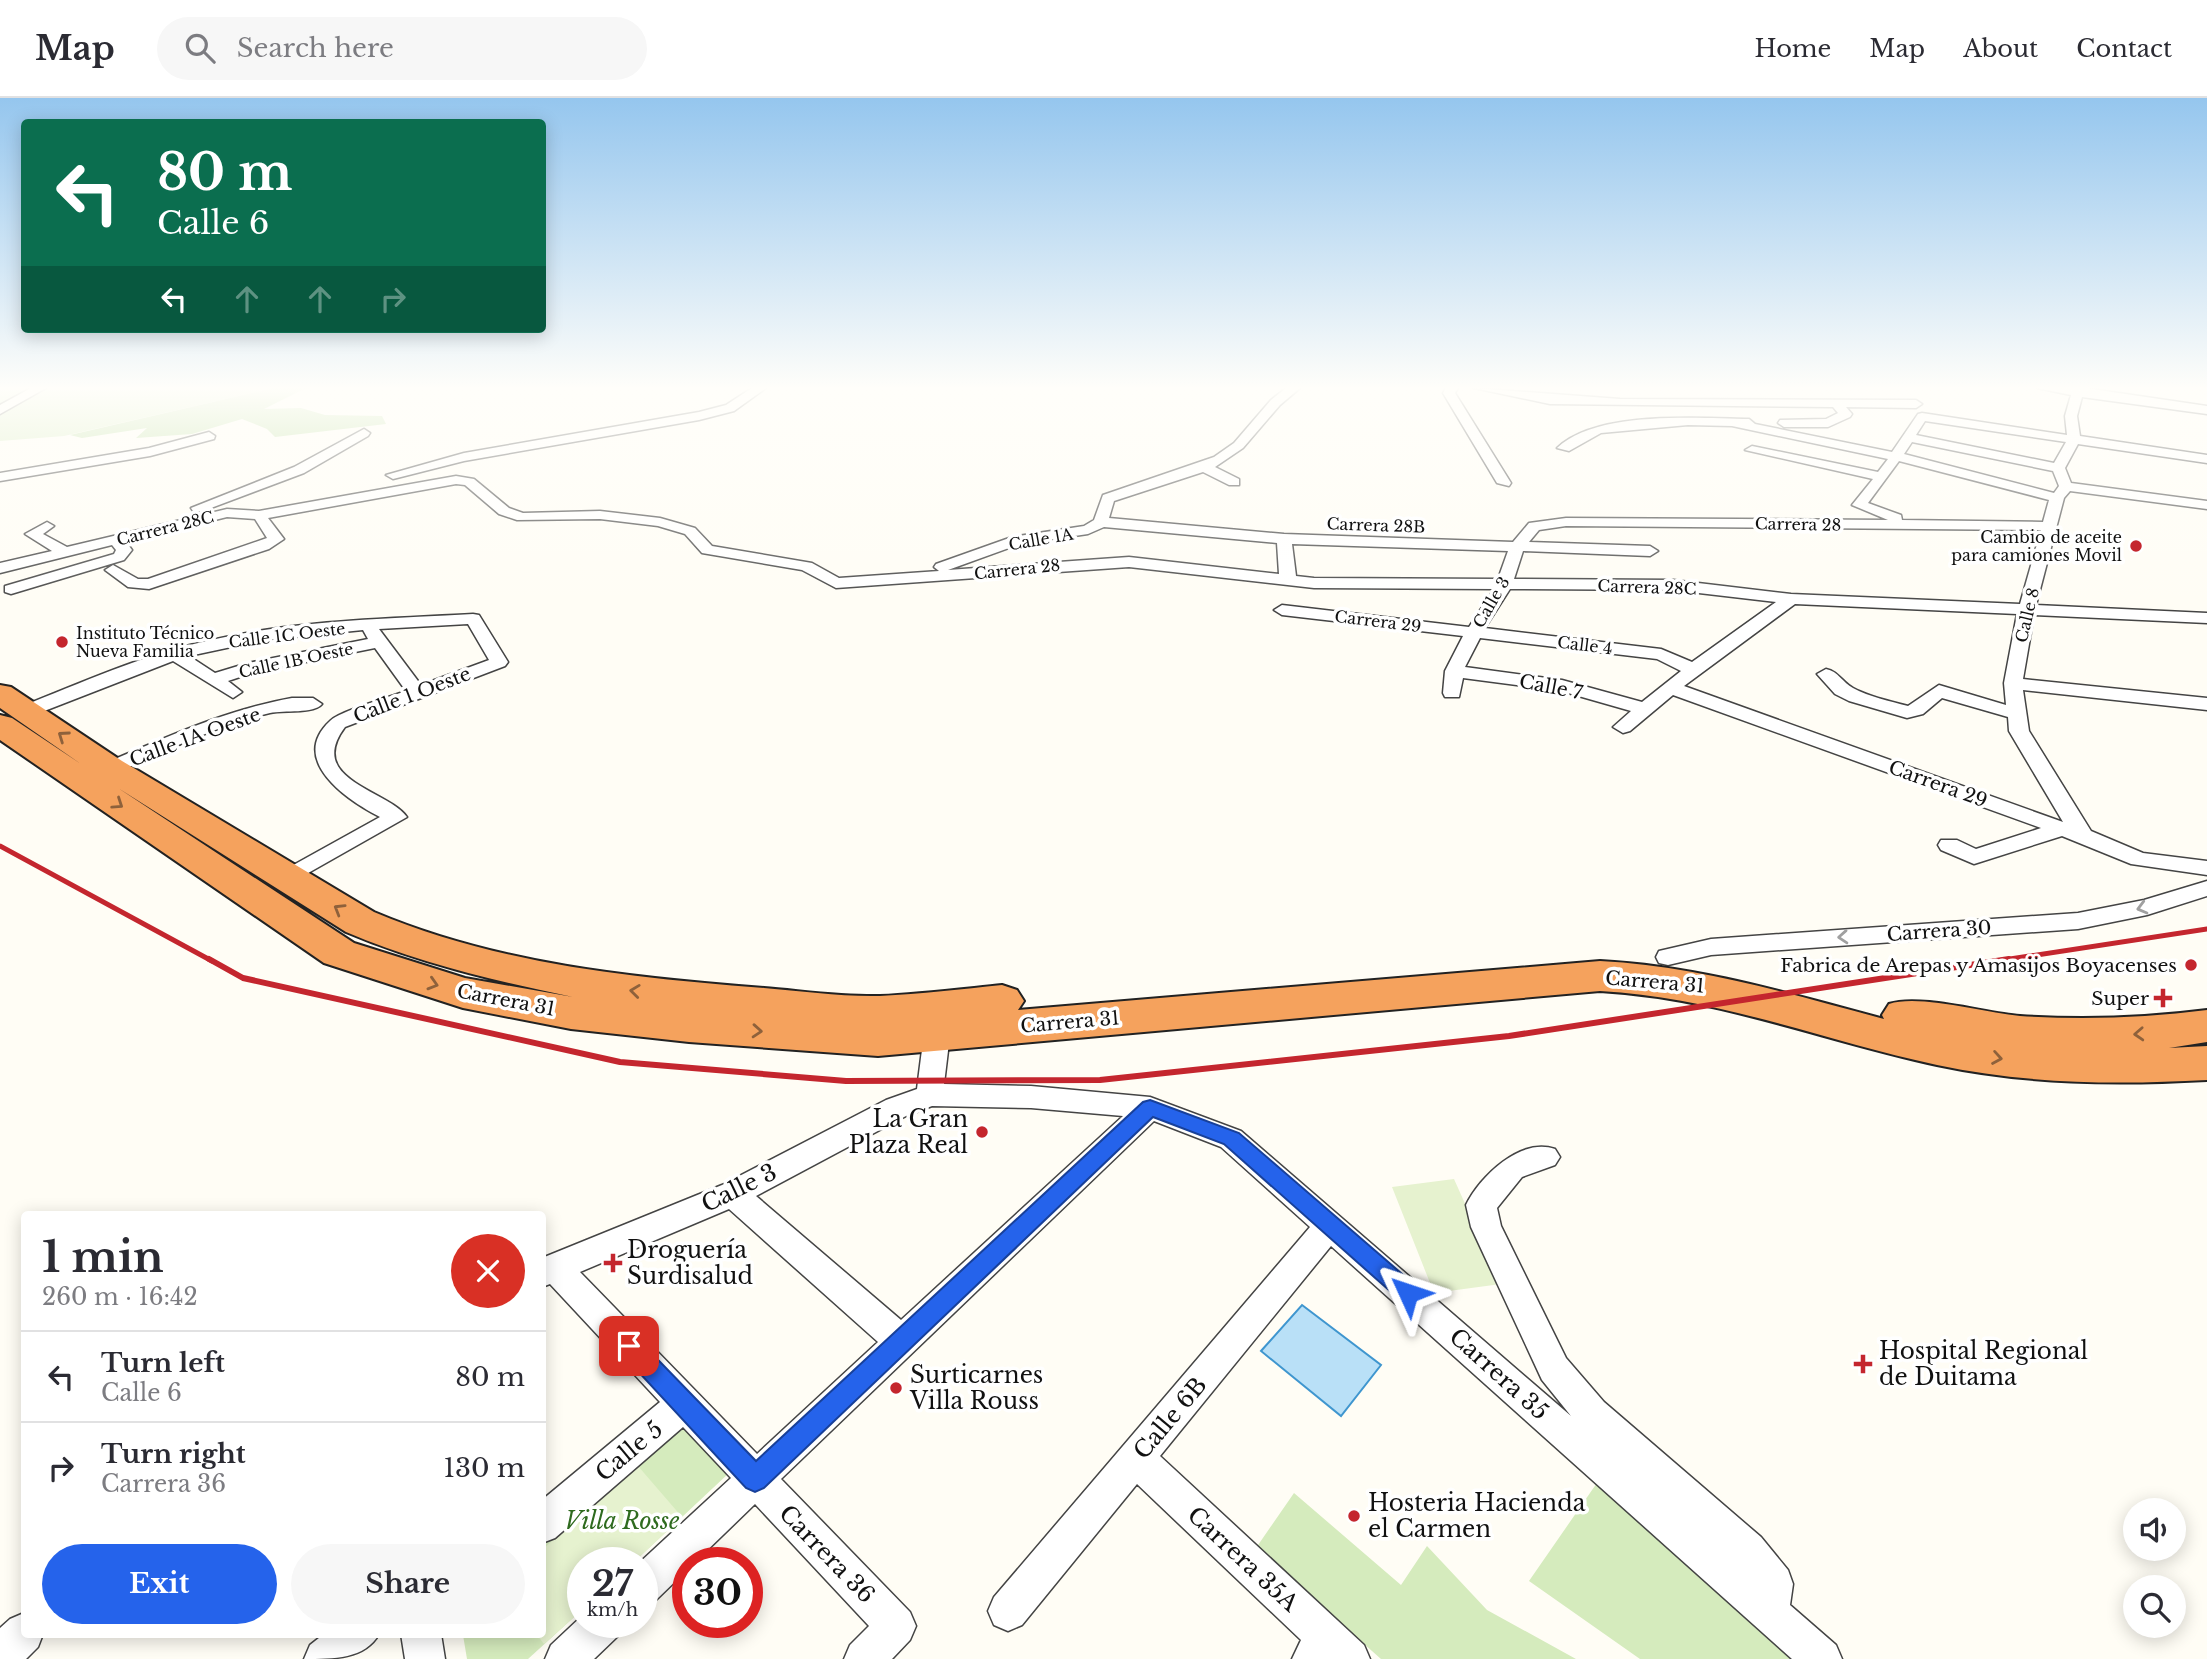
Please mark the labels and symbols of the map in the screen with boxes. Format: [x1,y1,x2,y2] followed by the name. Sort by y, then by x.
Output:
[114,506,216,550] street label: Carrera 28C
[1326,513,1426,537] street label: Carrera 28B
[1755,513,1841,535] street label: Carrera 28
[1007,523,1076,555] street label: Calle 1A
[1951,527,2122,565] place label: Cambio de aceite para camiones Movil
[2128,538,2144,554] marker: Cambio de aceite para camiones Movil
[973,555,1061,583] street label: Carrera 28
[1468,573,1514,631] street label: Calle 3
[1597,575,1697,599] street label: Carrera 28C
[2011,586,2043,644] street label: Calle 8
[1334,606,1422,636] street label: Carrera 29
[228,618,346,652] street label: Calle 1C Oeste
[76,623,214,661] place label: Instituto Técnico Nueva Familia
[1556,632,1614,658] street label: Calle 4
[54,634,70,650] marker: Instituto Técnico Nueva Familia
[237,638,355,682] street label: Calle 1B Oeste
[350,662,474,728] street label: Calle 1 Oeste
[1517,670,1585,704] street label: Calle 7
[126,703,264,771] street label: Calle 1A Oeste
[58,732,71,744] one-way arrow
[1886,756,1990,812] street label: Carrera 29
[110,796,123,809] one-way arrow
[2136,900,2148,914] one-way arrow
[333,904,346,917] one-way arrow
[1886,916,1992,946] street label: Carrera 30
[1837,930,1848,945] one-way arrow
[1780,954,2177,977] place label: Fabrica de Arepas y Amasijos Boyacenses
[2183,957,2199,973] marker: Fabrica de Arepas y Amasijos Boyacenses
[1604,966,1706,998] street label: Carrera 31
[427,976,439,991] one-way arrow
[455,979,557,1021] street label: Carrera 31
[629,983,640,998] one-way arrow
[2091,987,2149,1010] place label: Super
[2155,990,2171,1006] marker: Super
[1019,1006,1121,1038] street label: Carrera 31
[752,1023,763,1038] one-way arrow
[2134,1027,2145,1042] one-way arrow
[1991,1050,2003,1065] one-way arrow
[849,1105,968,1159] place label: La Gran Plaza Real
[974,1124,990,1140] marker: La Gran Plaza Real
[697,1158,781,1218] street label: Calle 3
[627,1236,753,1290] place label: Droguería Surdisalud
[605,1255,621,1271] marker: Droguería Surdisalud
[1371,1256,1445,1330] position arrow
[599,1316,659,1376] pin
[1444,1322,1554,1426] street label: Carrera 35
[1879,1337,2088,1391] place label: Hospital Regional de Duitama
[1853,1354,1873,1374] marker: Hospital Regional de Duitama
[909,1361,1043,1415] place label: Surticarnes Villa Rouss
[1128,1371,1212,1465] street label: Calle 6B
[888,1380,904,1396] marker: Surticarnes Villa Rouss
[590,1415,668,1487] street label: Calle 5
[1368,1489,1586,1543] place label: Hosteria Hacienda el Carmen
[773,1499,881,1609] street label: Carrera 36
[1182,1501,1305,1618] street label: Carrera 35A
[564,1507,680,1535] park label: Villa Rosse
[1346,1508,1362,1524] marker: Hosteria Hacienda el Carmen
[672,1547,763,1638] speed limit sign: 30

